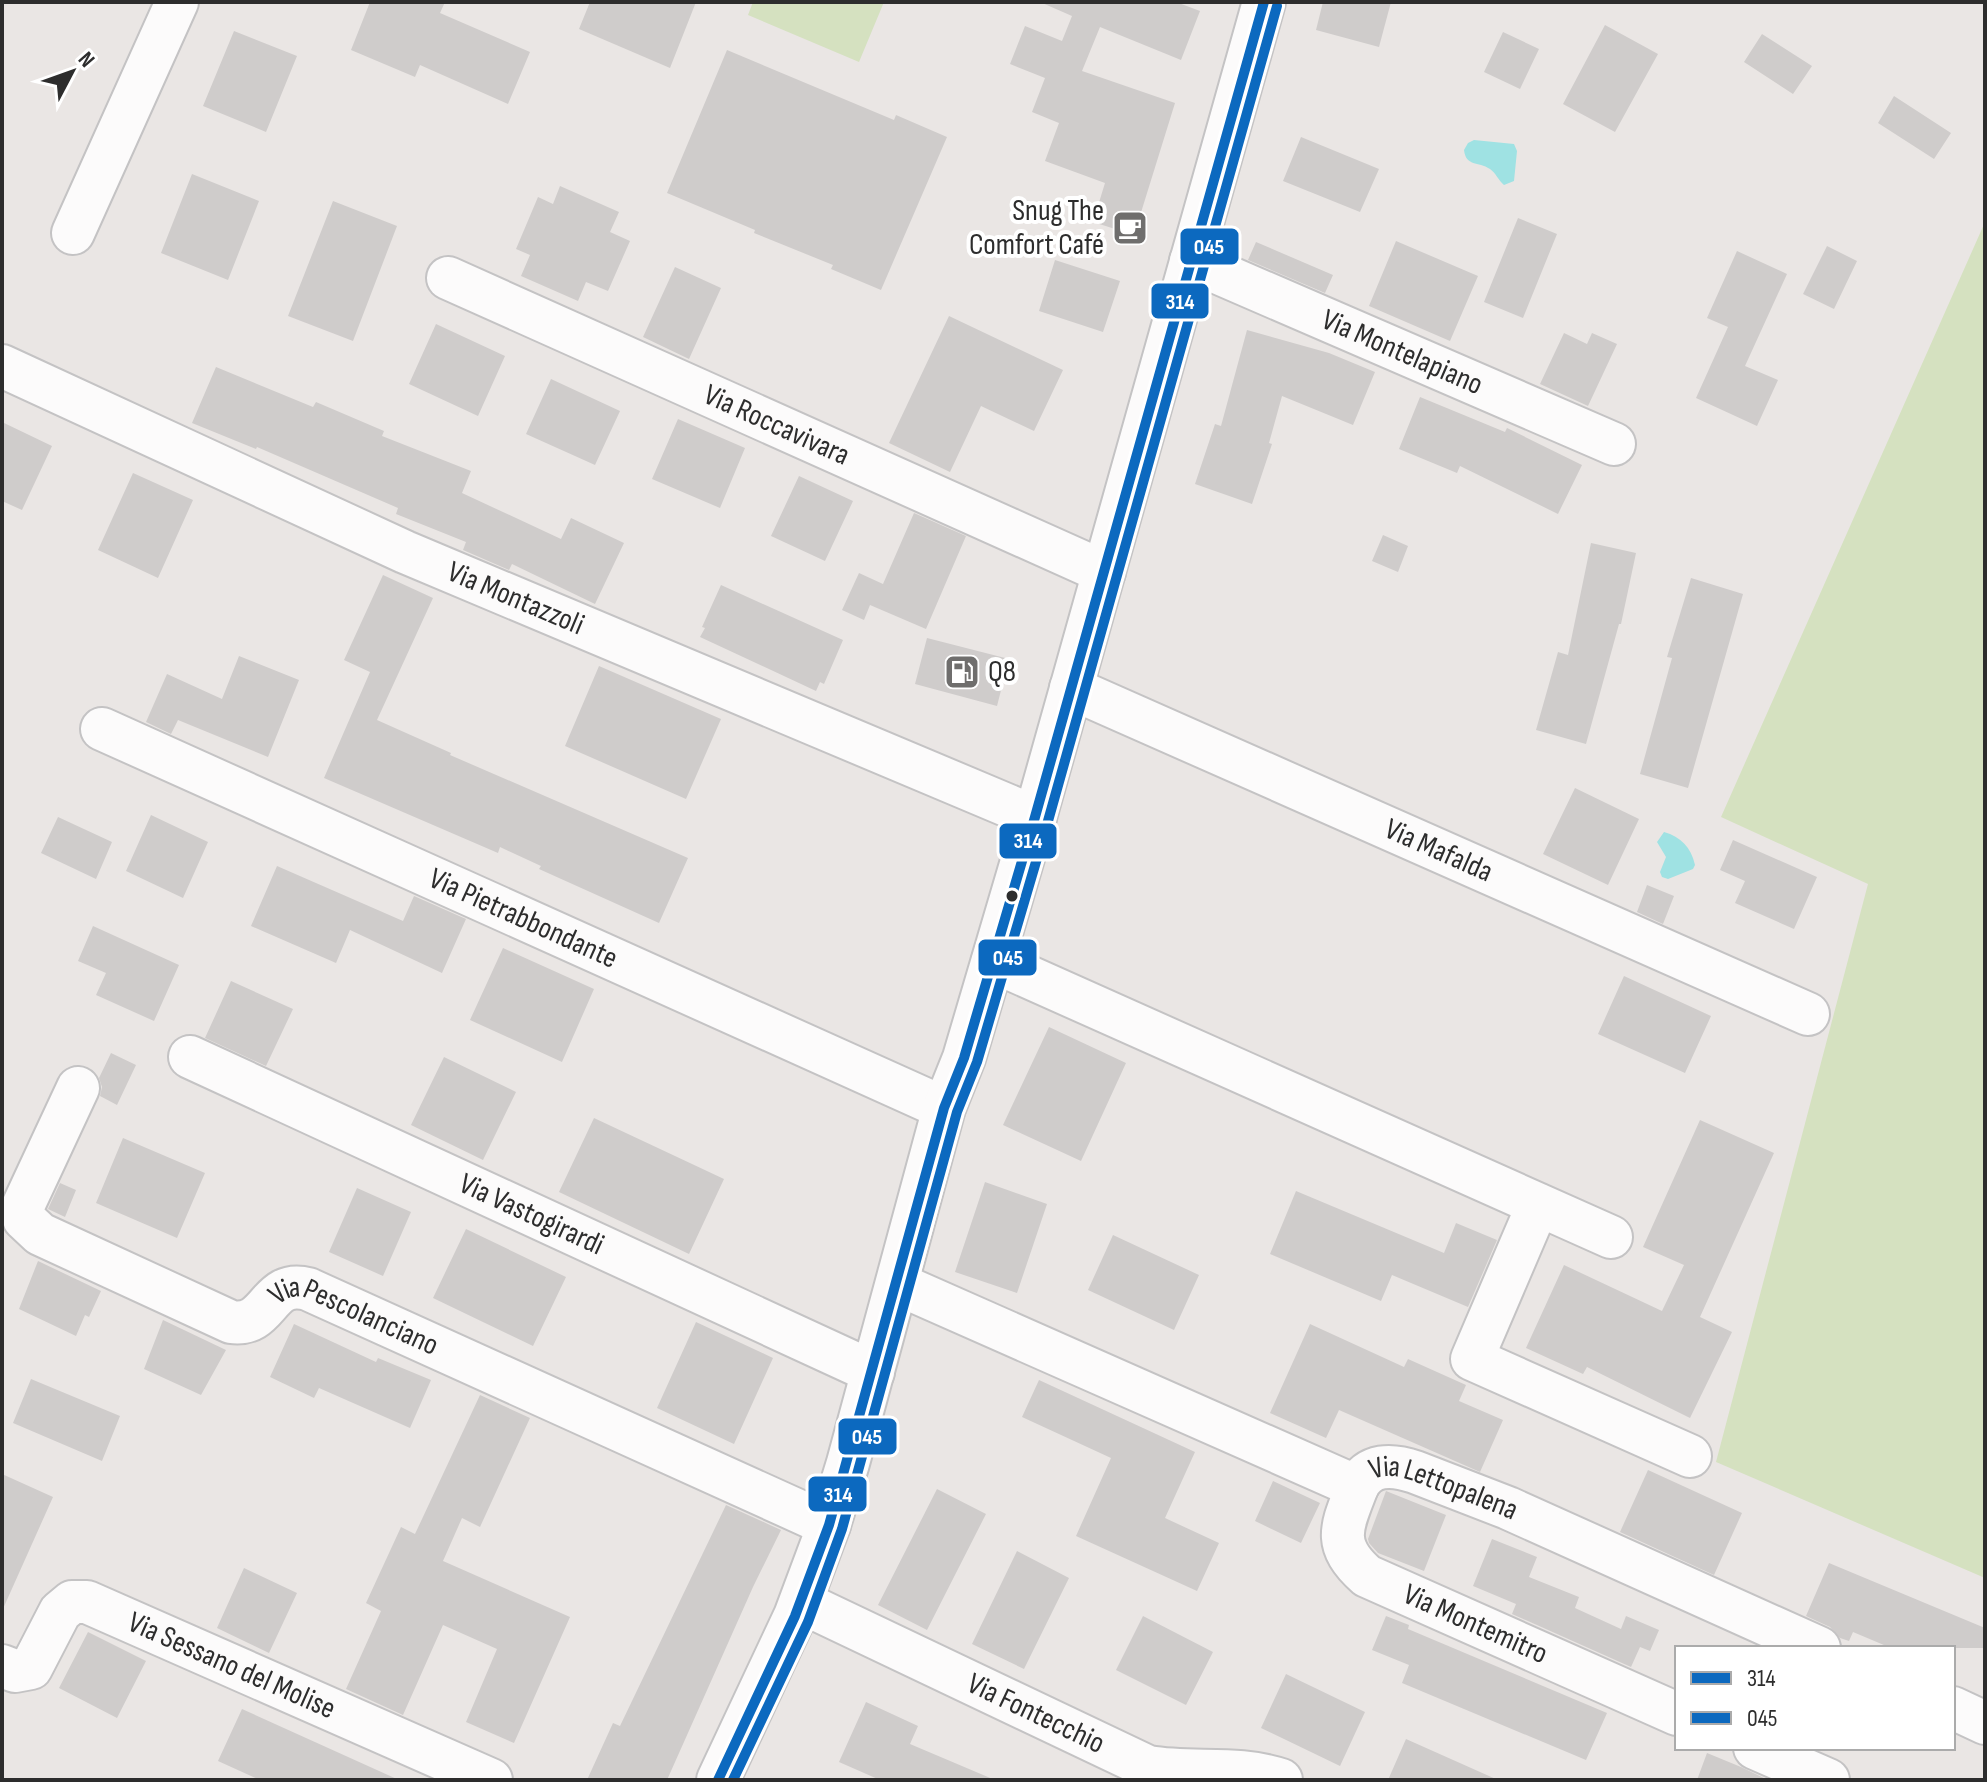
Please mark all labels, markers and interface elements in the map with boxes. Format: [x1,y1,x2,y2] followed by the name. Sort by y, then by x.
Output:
[32,32,112,112] north arrow
[72,47,100,73] text: N
[969,193,1104,263] place label: Snug The Comfort Café
[1111,209,1149,247] cafe icon: Snug The Comfort Café
[1179,227,1240,266] line badge: 045
[1194,234,1224,261] text: 045
[1150,282,1210,320] line badge: 314
[1166,289,1194,316] text: 314
[1316,302,1488,403] street label: Via Montelapiano
[698,377,855,474] street label: Via Roccavivara
[442,554,589,643] street label: Via Montazzoli
[943,653,981,691] fuel station icon: Q8
[988,654,1016,690] place label: Q8
[1379,811,1498,890] street label: Via Mafalda
[998,822,1058,860] line badge: 314
[1014,828,1042,855] text: 314
[423,861,623,977] street label: Via Pietrabbondante
[1004,888,1020,904] unlabelled marker
[977,938,1038,977] line badge: 045
[993,945,1023,972] text: 045
[453,1166,609,1263] street label: Via Vastogirardi
[261,1269,444,1364] street label: Via Pescolanciano
[837,1417,898,1456] line badge: 045
[852,1424,882,1451] text: 045
[1365,1449,1524,1528] street label: Via Lettopalena
[807,1475,868,1513] line badge: 314
[824,1482,852,1509] text: 314
[1398,1576,1553,1672] street label: Via Montemitro
[122,1604,341,1727] street label: Via Sessano del Molise
[1675,1646,1955,1750] legend
[1747,1664,1776,1693] text: 314
[961,1666,1110,1762] street label: Via Fontecchio
[1747,1704,1777,1733] text: 045

